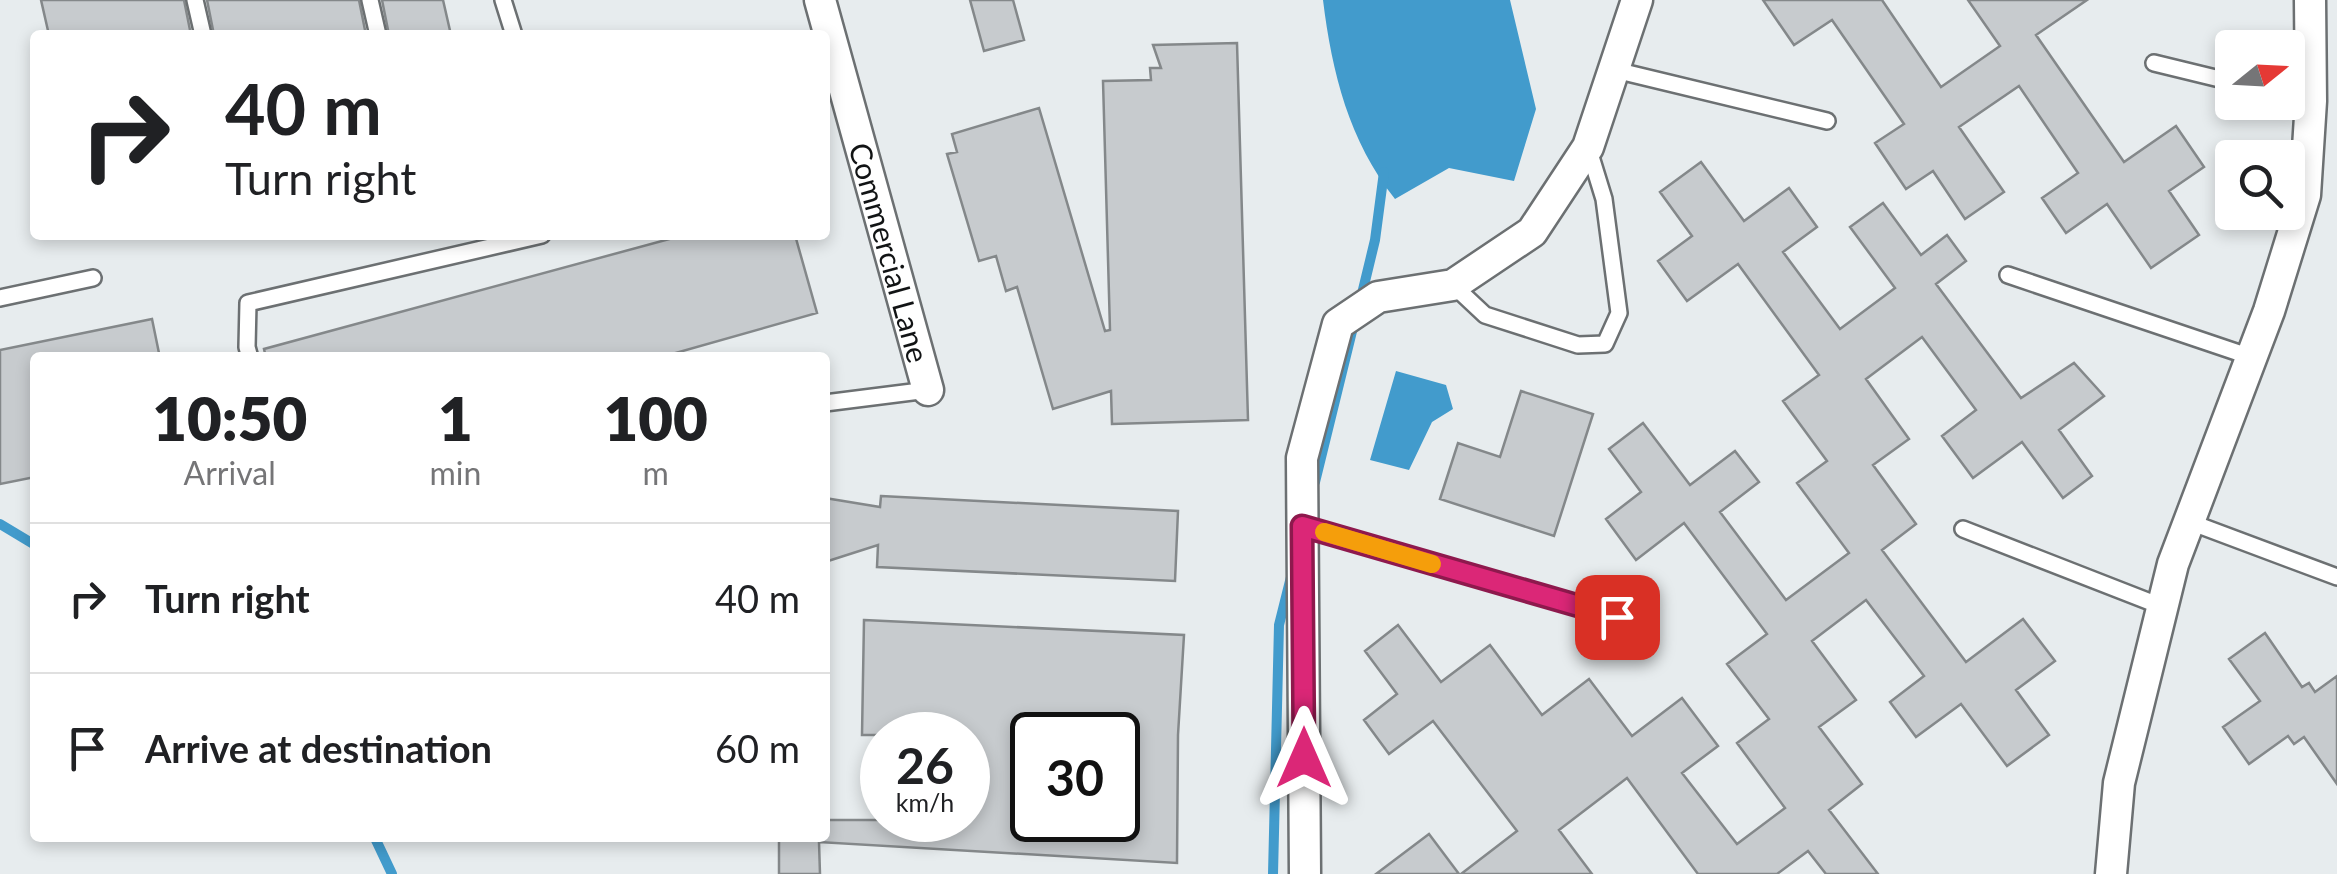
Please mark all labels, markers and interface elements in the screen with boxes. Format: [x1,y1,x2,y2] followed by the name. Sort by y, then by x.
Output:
[2215,30,2305,120] north arrow
[2215,30,2305,230] map controls
[225,66,382,150] text: 40 m
[60,70,190,200] icon: right
[842,139,937,366] street label: Commercial Lane
[2215,140,2305,230] button: search
[225,151,416,205] text: Turn right
[152,382,307,454] text: 10:50
[438,382,473,454] text: 1
[603,382,708,454] text: 100
[184,453,276,492] text: Arrival
[429,453,481,492] text: min
[642,453,669,492] text: m
[60,571,115,626] icon: right
[145,575,310,621] text: Turn right
[715,575,800,621] text: 40 m
[1575,575,1660,660] pin
[1590,590,1645,645] icon: arrive
[1252,706,1356,810] position arrow
[1010,712,1140,842] speed limit sign: 30
[60,721,115,776] icon: arrive
[145,725,492,771] text: Arrive at destination
[715,725,800,771] text: 60 m
[896,735,954,795] text: 26
[896,787,954,817] text: km/h

